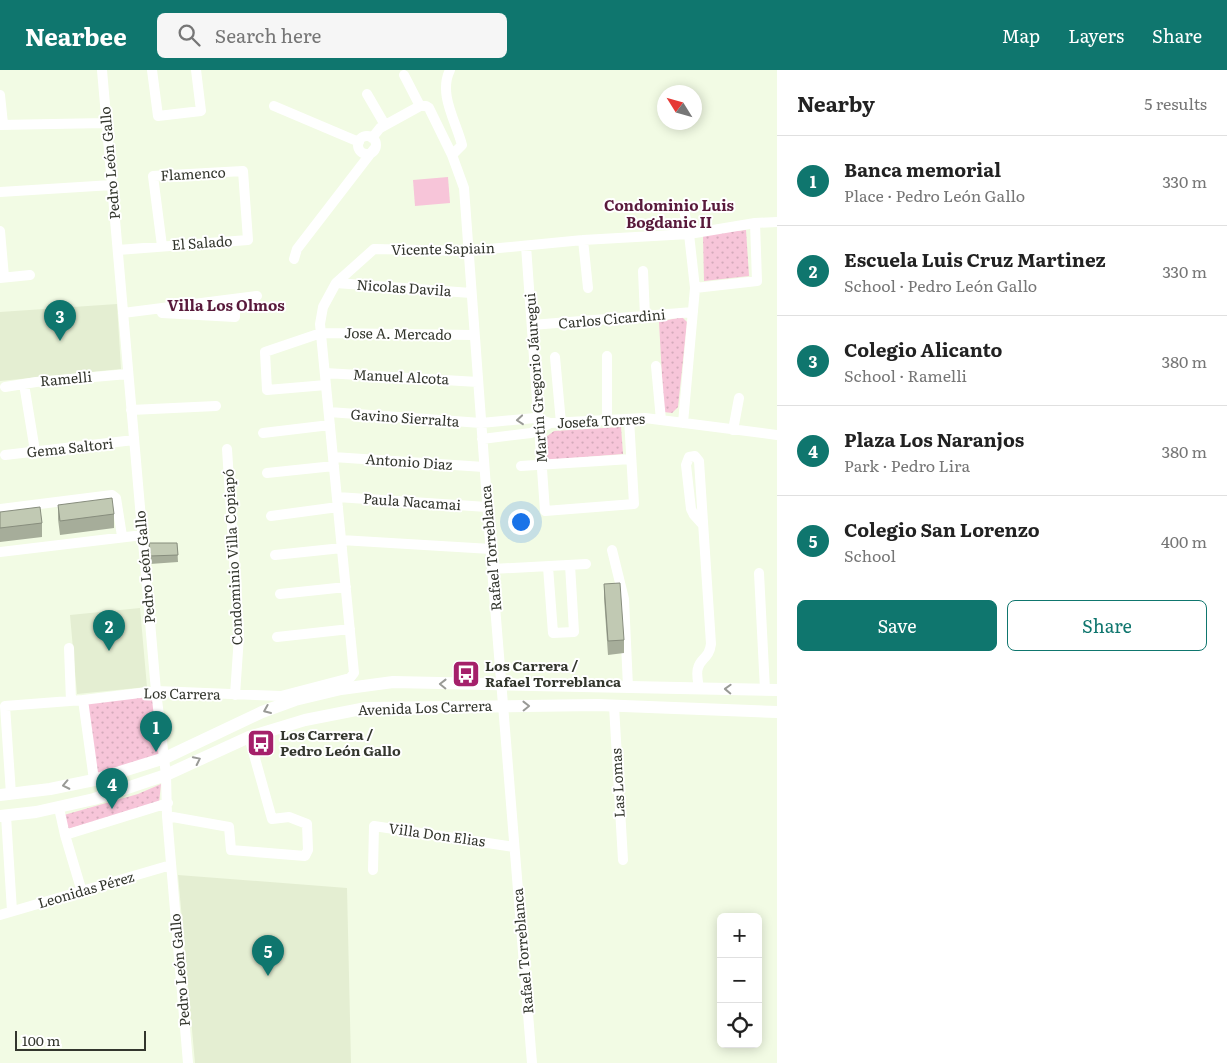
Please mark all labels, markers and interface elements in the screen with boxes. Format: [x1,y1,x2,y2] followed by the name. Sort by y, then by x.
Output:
[157,13,507,58] search box
[25,18,127,53] text: Nearbee
[175,21,203,49] icon: search
[215,21,321,49] text: Search here
[1002,22,1040,49] text: Map
[1068,22,1124,49] text: Layers
[1152,22,1202,49] text: Share
[657,85,702,130] north arrow
[797,87,875,118] text: Nearby
[1144,91,1207,115] text: 5 results
[94,106,124,220] street label: Pedro León Gallo
[844,155,1001,183] text: Banca memorial
[160,161,226,185] street label: Flamenco
[810,169,816,193] text: 1
[1162,169,1207,193] text: 330 m
[844,183,1025,207] text: Place · Pedro León Gallo
[604,193,735,233] district label: Condominio Luis Bogdanic II
[171,230,233,254] street label: El Salado
[391,237,495,259] street label: Vicente Sapiain
[844,245,1106,273] text: Escuela Luis Cruz Martinez
[809,259,817,283] text: 2
[1162,259,1207,283] text: 330 m
[844,273,1037,297] text: School · Pedro León Gallo
[356,274,453,300] street label: Nicolas Davila
[519,292,551,464] street label: Martín Gregorio Jáuregui
[167,293,285,316] district label: Villa Los Olmos
[44,300,76,341] pin: 3
[557,303,667,333] street label: Carlos Cicardini
[344,322,452,344] street label: Jose A. Mercado
[844,335,1002,363] text: Colegio Alicanto
[809,349,817,373] text: 3
[1162,349,1207,373] text: 380 m
[352,363,450,389] street label: Manuel Alcota
[844,363,967,387] text: School · Ramelli
[39,366,93,390] street label: Ramelli
[350,403,461,431] street label: Gavino Sierralta
[556,408,646,432] street label: Josefa Torres
[515,414,523,425] one-way arrow
[844,425,1024,453] text: Plaza Los Naranjos
[26,432,114,461] street label: Gema Saltori
[808,439,818,463] text: 4
[1162,439,1207,463] text: 380 m
[365,448,453,474] street label: Antonio Diaz
[844,453,970,477] text: Park · Pedro Lira
[217,468,247,646] street label: Condominio Villa Copiapó
[475,484,505,612] street label: Rafael Torreblanca
[362,488,462,514] street label: Paula Nacamai
[508,509,534,535] your location
[129,510,159,624] street label: Pedro León Gallo
[844,515,1040,543] text: Colegio San Lorenzo
[809,529,817,553] text: 5
[1161,529,1207,553] text: 400 m
[844,543,896,567] text: School
[797,600,997,651] button: Save
[1007,600,1207,651] button: Share
[93,610,125,651] pin: 2
[485,655,622,691] place label: Los Carrera / Rafael Torreblanca
[451,659,481,689] bus stop icon: Los Carrera / Rafael Torreblanca
[439,678,447,689] one-way arrow
[143,682,221,704] street label: Los Carrera
[724,683,732,694] one-way arrow
[357,695,493,719] street label: Avenida Los Carrera
[522,701,530,711] one-way arrow
[263,704,272,715] one-way arrow
[140,711,172,752] pin: 1
[280,724,401,760] place label: Los Carrera / Pedro León Gallo
[246,728,276,758] bus stop icon: Los Carrera / Pedro León Gallo
[605,748,629,818] street label: Las Lomas
[192,756,201,766] one-way arrow
[96,768,128,809] pin: 4
[62,780,71,790] one-way arrow
[388,817,487,851] street label: Villa Don Elias
[35,866,136,912] street label: Leonidas Pérez
[507,887,537,1015] street label: Rafael Torreblanca
[164,913,194,1027] street label: Pedro León Gallo
[717,913,762,1048] map controls
[717,913,762,958] button: +
[252,935,284,976] pin: 5
[717,958,762,1003] button: −
[717,1003,762,1048] button: locate
[15,1028,146,1051] scale bar
[22,1030,60,1050] text: 100 m

